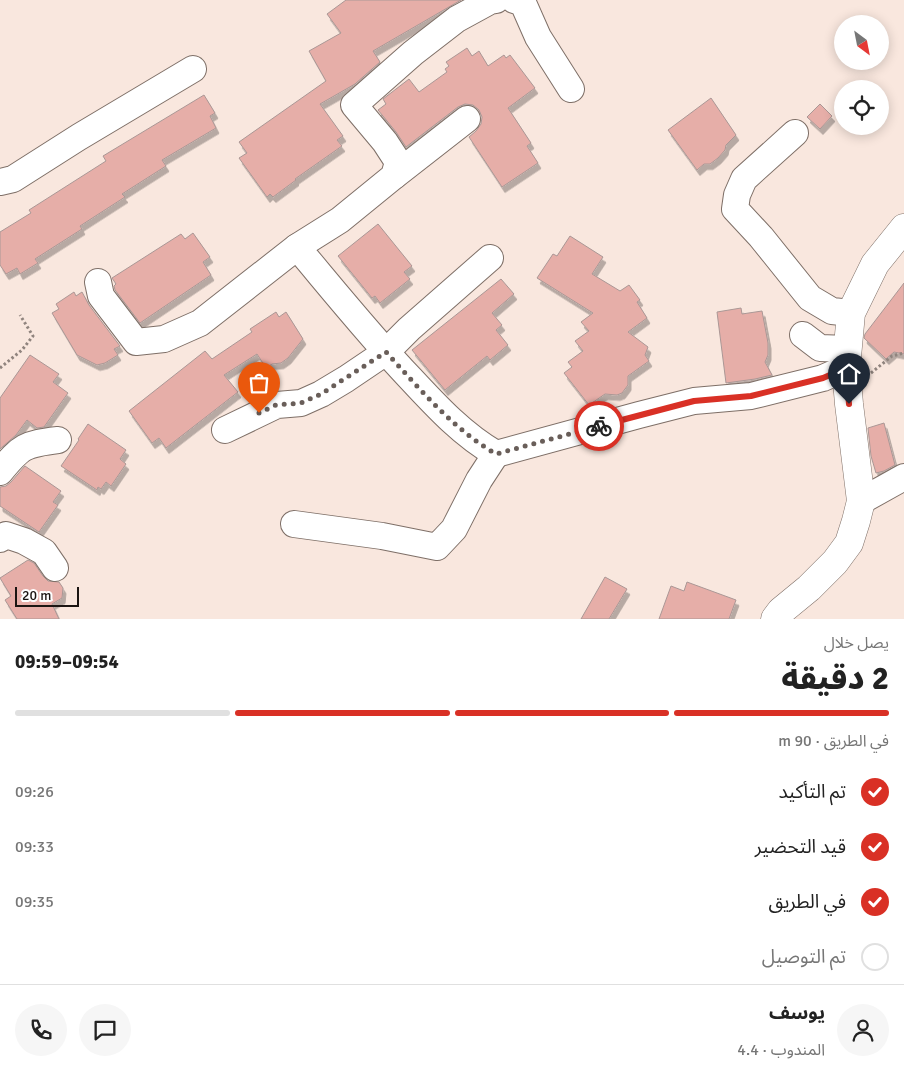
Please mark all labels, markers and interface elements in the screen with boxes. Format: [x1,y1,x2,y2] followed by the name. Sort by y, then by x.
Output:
[834,15,889,70] north arrow
[834,15,889,135] map controls
[834,80,889,135] button: locate
[828,353,870,404] pin
[835,360,863,388] icon: home
[238,362,280,413] pin
[245,369,273,397] icon: bag
[574,401,624,451] courier
[585,412,613,440] icon: bike
[15,584,79,607] scale bar
[22,587,51,604] text: 20 m
[824,633,889,653] text: يصل خلال
[15,650,119,674] text: 09:54–09:59
[781,659,889,698] text: 2 دقيقة
[778,731,889,751] text: في الطريق · 90 m
[861,778,889,806] icon: check
[778,780,846,804] text: تم التأكيد
[15,782,54,802] text: 09:26
[861,833,889,861] icon: check
[755,835,846,859] text: قيد التحضير
[15,837,54,857] text: 09:33
[861,888,889,916] icon: check
[768,890,846,914] text: في الطريق
[15,892,54,912] text: 09:35
[762,945,846,969] text: تم التوصيل
[769,1001,825,1025] text: يوسف
[15,1004,67,1056] button: phone
[79,1004,131,1056] button: chat
[837,1004,889,1056] button: person
[737,1040,825,1060] text: المندوب · 4.4

